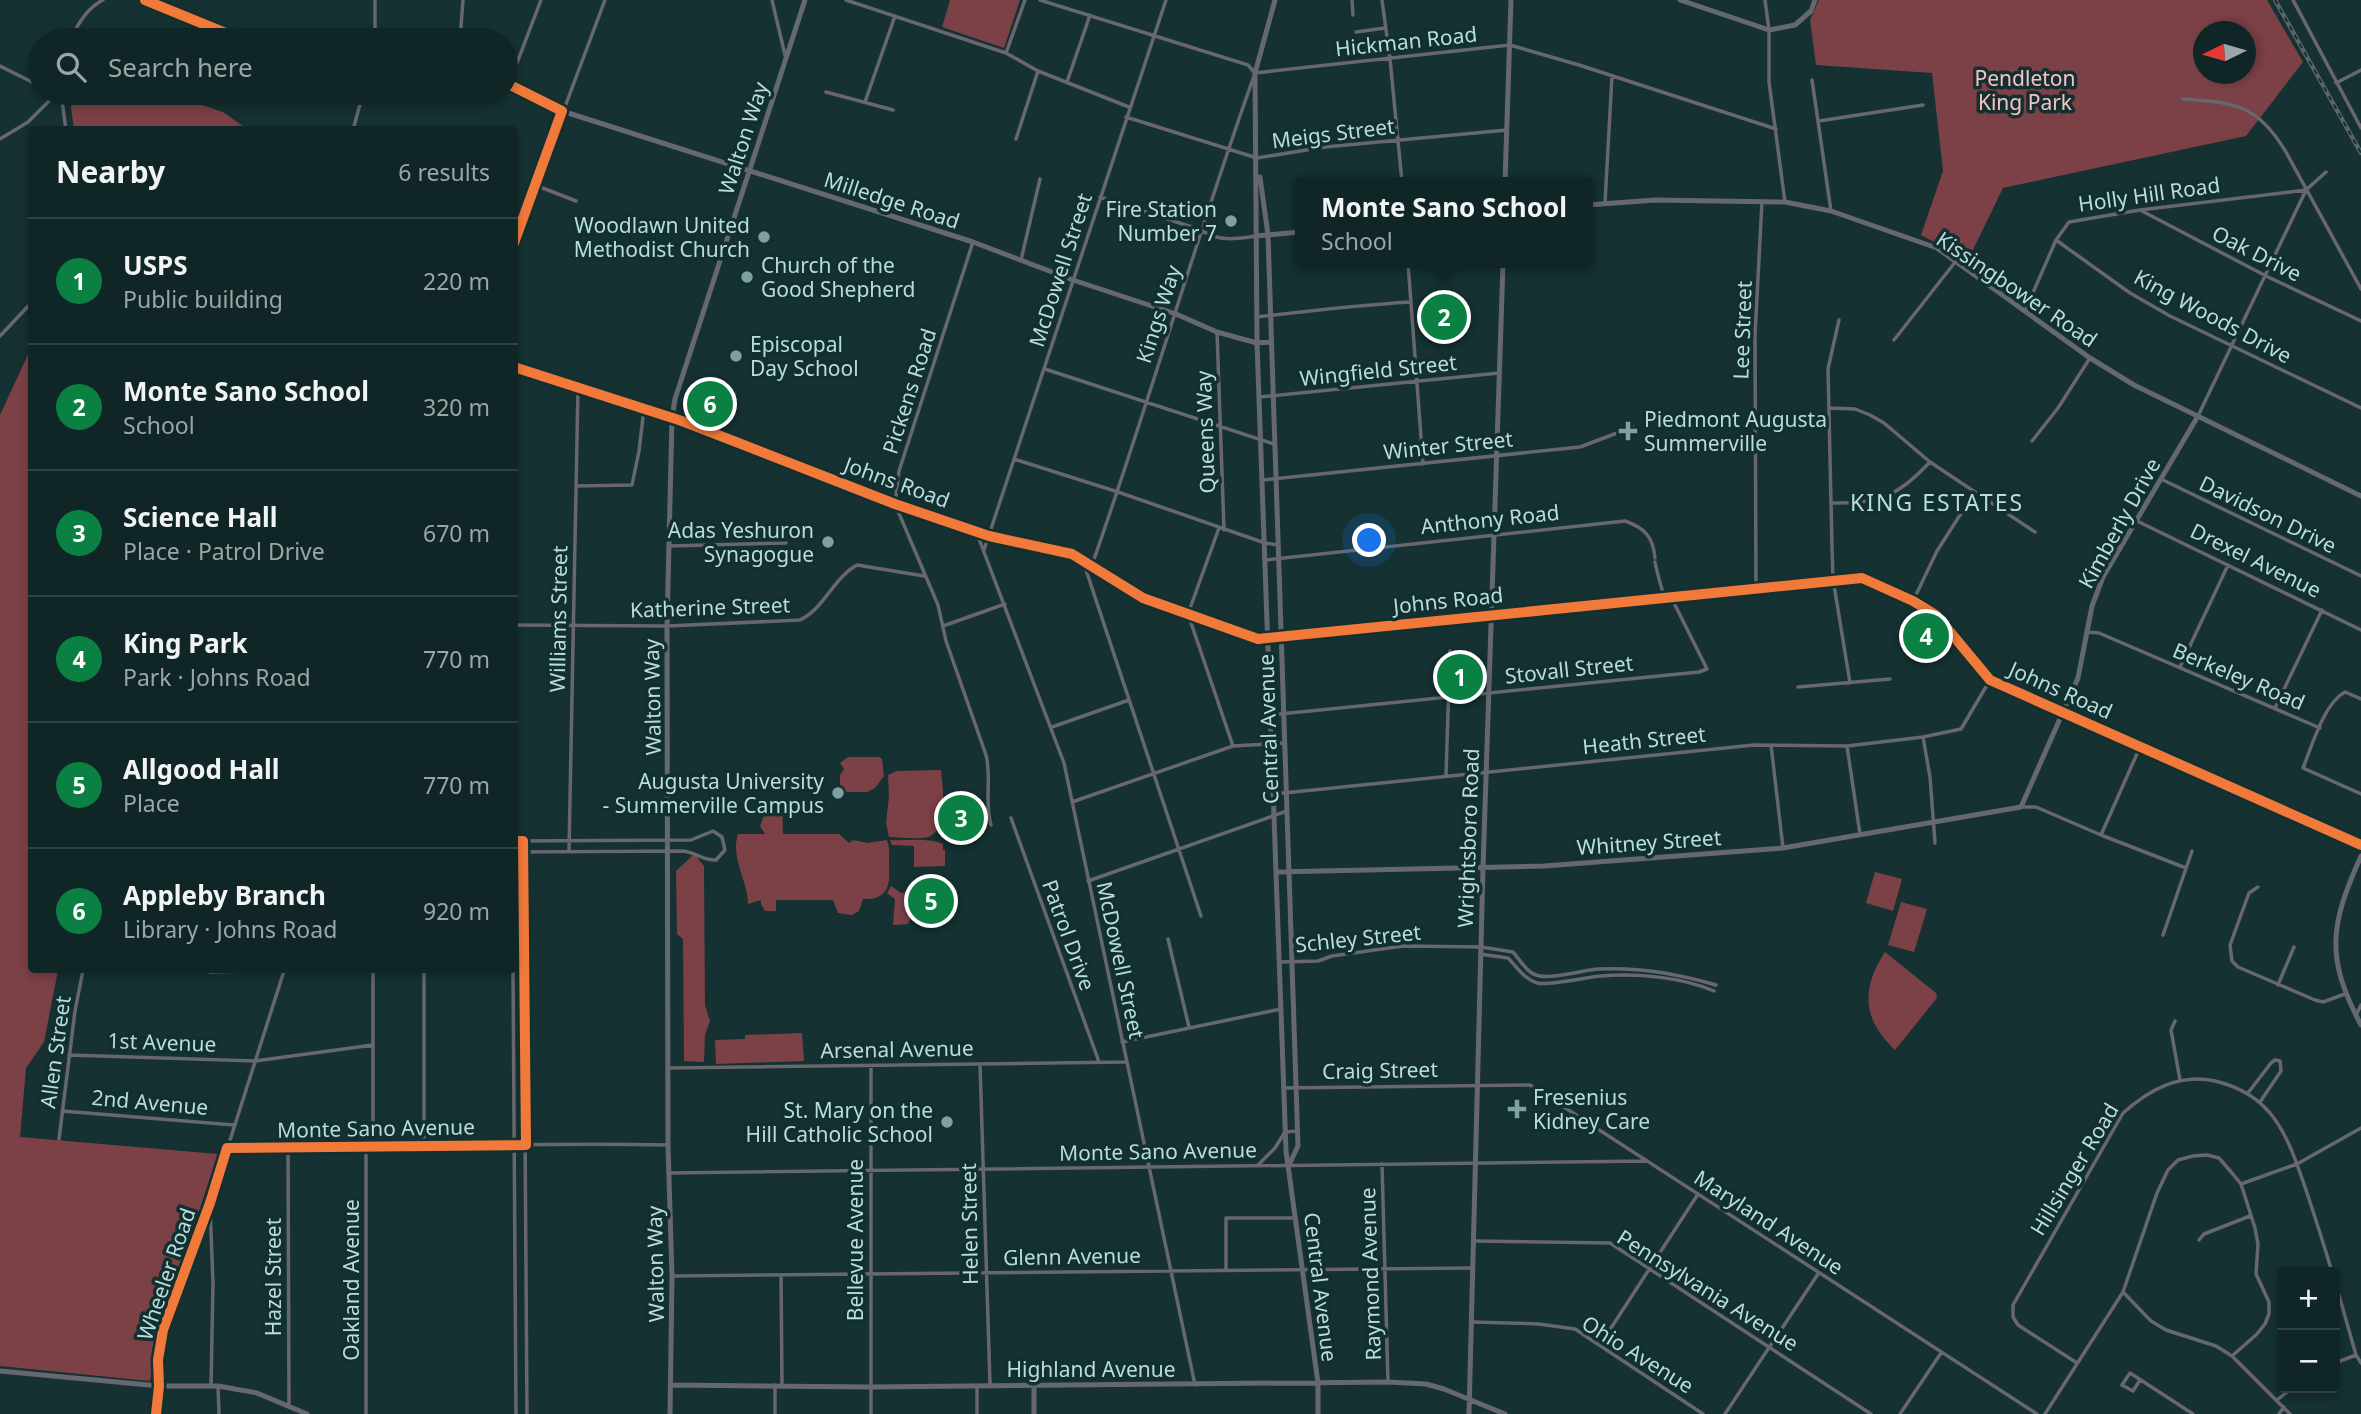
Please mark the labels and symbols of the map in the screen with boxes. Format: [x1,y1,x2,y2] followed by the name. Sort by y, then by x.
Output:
[1334,20,1478,62] street label: Hickman Road
[2193,21,2256,84] north arrow
[1975,64,2075,116] park label: Pendleton King Park
[712,78,774,198] street label: Walton Way
[1270,112,1396,154] street label: Meigs Street
[821,165,963,235] street label: Milledge Road
[2076,170,2222,218] street label: Holly Hill Road
[1022,189,1098,350] street label: McDowell Street
[1106,195,1217,247] place label: Fire Station Number 7
[574,211,750,263] place label: Woodlawn United Methodist Church
[1223,213,1239,229] marker: Fire Station Number 7
[2208,219,2306,287] street label: Oak Drive
[1931,225,2103,353] street label: Kissingbower Road
[756,229,772,245] marker: Woodlawn United Methodist Church
[761,251,915,303] place label: Church of the Good Shepherd
[1129,261,1187,367] street label: Kings Way
[2129,263,2297,369] street label: King Woods Drive
[739,269,755,285] marker: Church of the Good Shepherd
[1726,280,1758,380] street label: Lee Street
[1421,291,1467,343] pin: 2
[876,325,942,457] street label: Pickens Road
[750,330,859,382] place label: Episcopal Day School
[728,348,744,364] marker: Episcopal Day School
[1298,348,1458,392] street label: Wingfield Street
[1189,370,1221,494] street label: Queens Way
[687,378,733,430] pin: 6
[1644,405,1827,457] place label: Piedmont Augusta Summerville
[1618,421,1638,441] marker: Piedmont Augusta Summerville
[1382,424,1515,466] street label: Winter Street
[838,449,954,514] street label: Johns Road
[2072,453,2166,593] street label: Kimberly Drive
[2195,469,2341,559] street label: Davidson Drive
[1850,486,2024,518] district label: KING ESTATES
[1419,498,1561,540] street label: Anthony Road
[668,516,814,568] place label: Adas Yeshuron Synagogue
[2186,516,2326,604] street label: Drexel Avenue
[1352,523,1386,557] your location
[820,534,836,550] marker: Adas Yeshuron Synagogue
[543,545,573,693] street label: Williams Street
[1390,580,1504,620] street label: Johns Road
[629,590,791,624] street label: Katherine Street
[1903,610,1949,662] pin: 4
[2169,636,2309,716] street label: Berkeley Road
[637,638,667,756] street label: Walton Way
[1503,648,1635,690] street label: Stovall Street
[1437,651,1483,703] pin: 1
[1251,653,1285,805] street label: Central Avenue
[2003,654,2117,725] street label: Johns Road
[1581,720,1707,760] street label: Heath Street
[1451,748,1485,928] street label: Wrightsboro Road
[603,767,824,819] place label: Augusta University - Summerville Campus
[830,785,846,801] marker: Augusta University - Summerville Campus
[938,792,984,844] pin: 3
[1576,823,1723,861] street label: Whitney Street
[908,875,954,927] pin: 5
[1036,876,1102,994] street label: Patrol Drive
[1091,879,1151,1042] street label: McDowell Street
[1294,917,1423,959] street label: Schley Street
[33,994,77,1110] street label: Allen Street
[107,1026,217,1058] street label: 1st Avenue
[820,1034,974,1064] street label: Arsenal Avenue
[1322,1055,1439,1085] street label: Craig Street
[90,1083,210,1121] street label: 2nd Avenue
[1533,1083,1650,1135] place label: Fresenius Kidney Care
[746,1096,933,1148] place label: St. Mary on the Hill Catholic School
[2023,1098,2125,1240] street label: Hillsinger Road
[1507,1099,1527,1119] marker: Fresenius Kidney Care
[277,1112,475,1144] street label: Monte Sano Avenue
[939,1114,955,1130] marker: St. Mary on the Hill Catholic School
[1059,1135,1257,1167] street label: Monte Sano Avenue
[841,1159,869,1321] street label: Bellevue Avenue
[954,1162,984,1285] street label: Helen Street
[1689,1163,1849,1281] street label: Maryland Avenue
[1353,1187,1387,1361] street label: Raymond Avenue
[337,1199,365,1361] street label: Oakland Avenue
[130,1204,202,1344] street label: Wheeler Road
[640,1205,670,1323] street label: Walton Way
[1298,1211,1344,1363] street label: Central Avenue
[259,1217,287,1336] street label: Hazel Street
[1612,1223,1804,1357] street label: Pennsylvania Avenue
[1003,1241,1141,1271] street label: Glenn Avenue
[1577,1309,1699,1399] street label: Ohio Avenue
[1006,1355,1176,1383] street label: Highland Avenue

